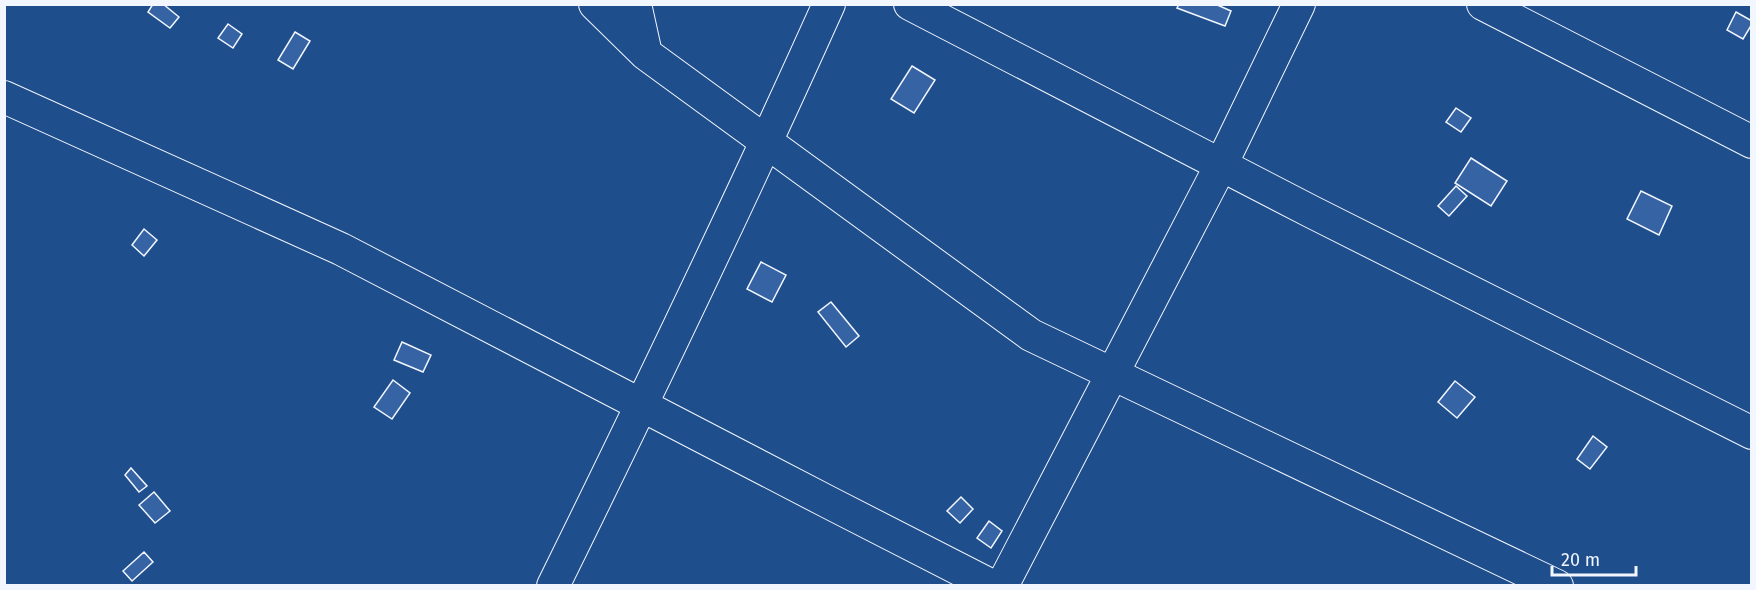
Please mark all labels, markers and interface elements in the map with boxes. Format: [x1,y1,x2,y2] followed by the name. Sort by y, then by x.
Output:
[1552,539,1636,577] scale bar
[1561,549,1600,571] text: 20 m

